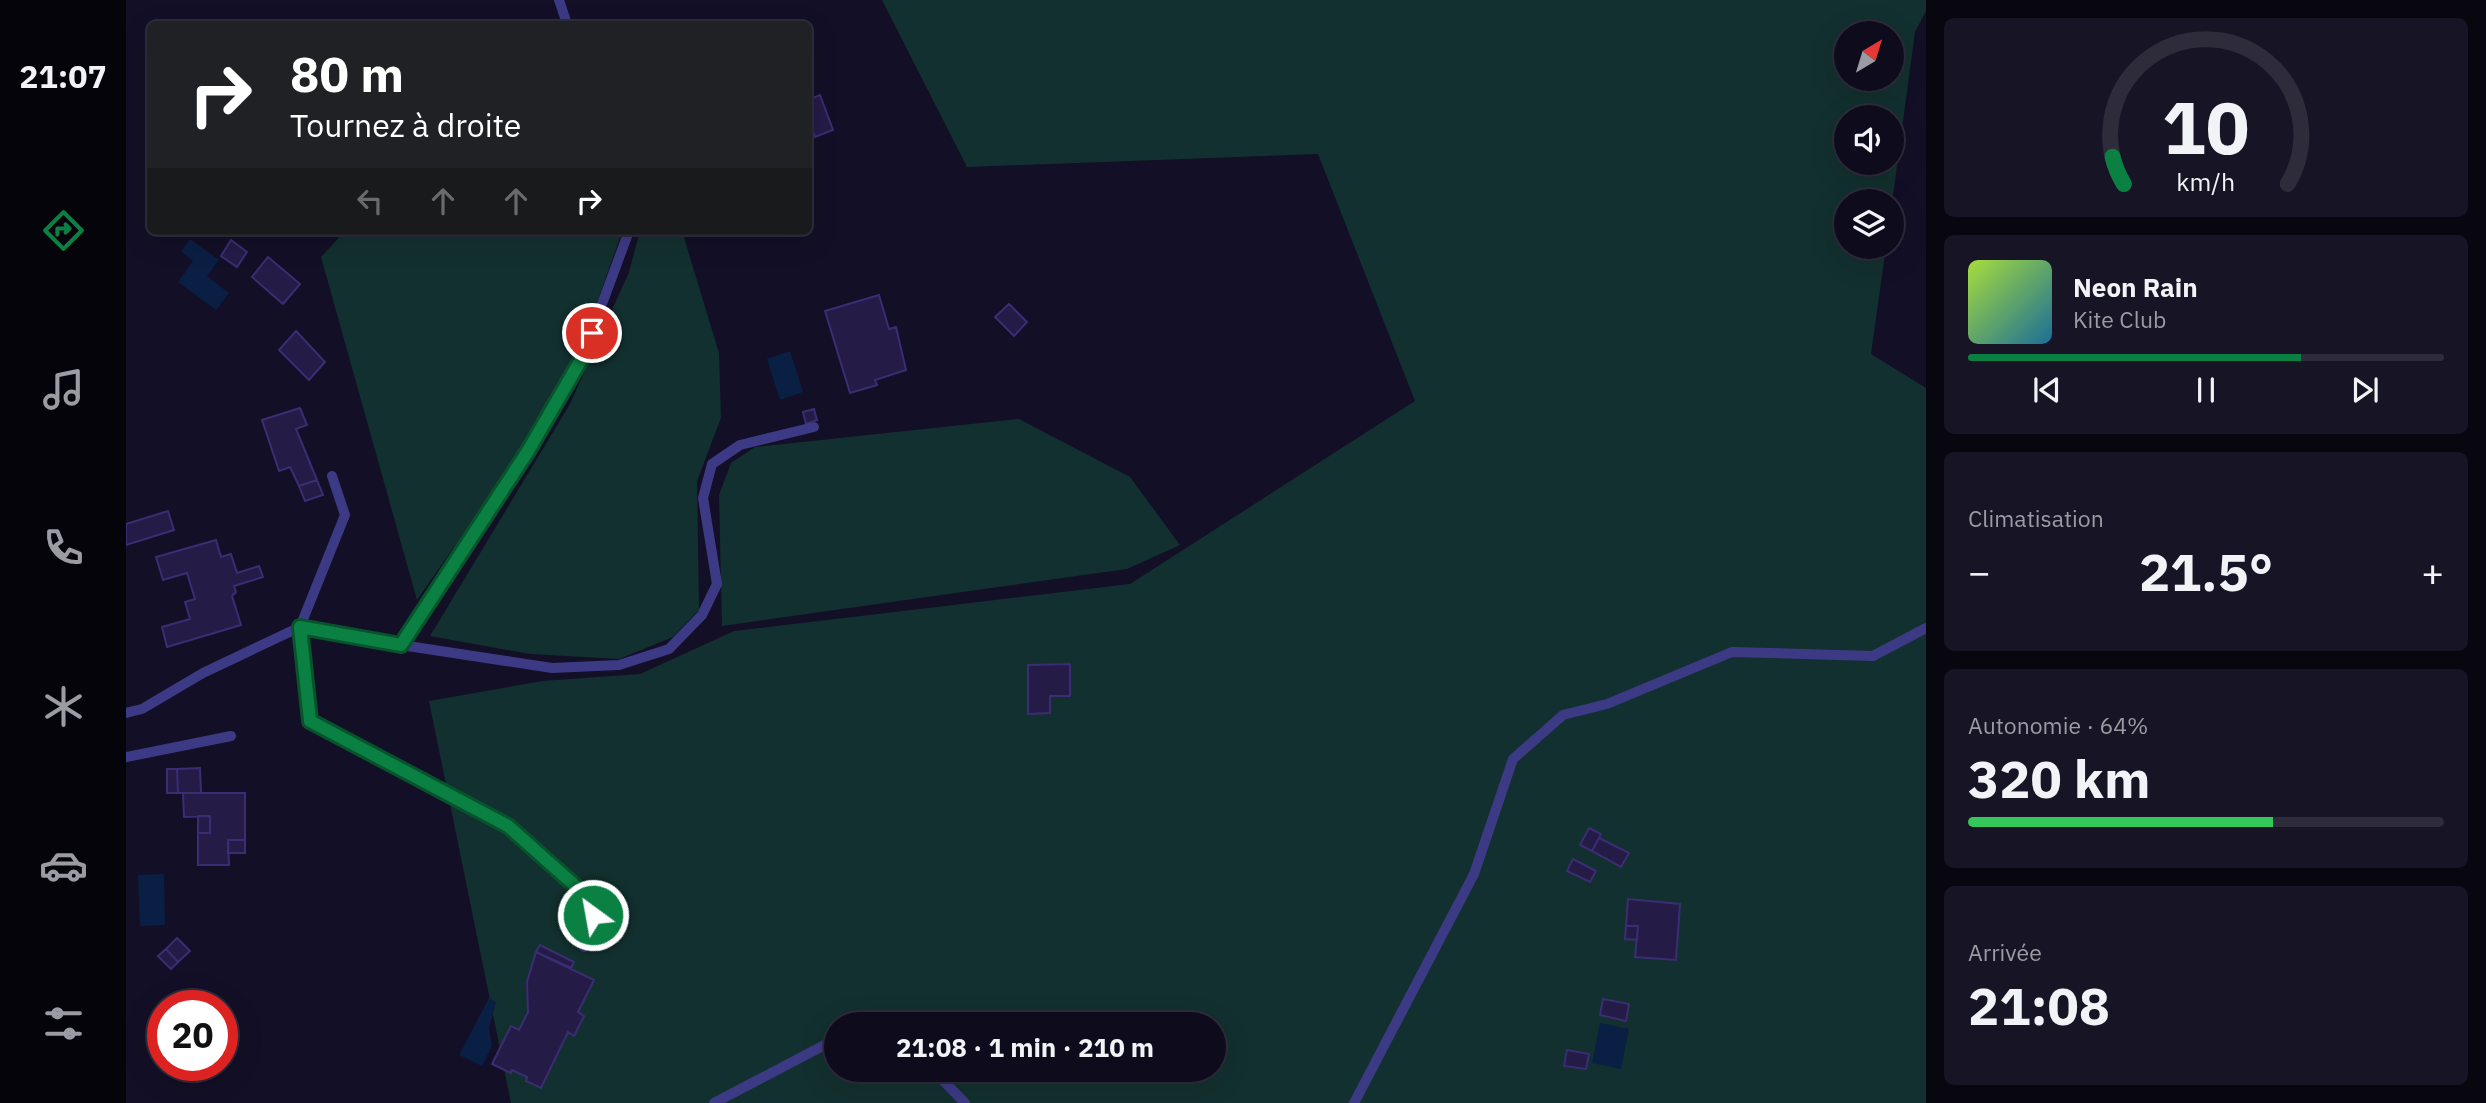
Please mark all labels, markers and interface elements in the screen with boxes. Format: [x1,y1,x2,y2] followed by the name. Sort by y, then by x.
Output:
[1834,21,1904,91] north arrow
[1834,21,1904,259] map controls
[290,42,404,105] text: 80 m
[175,49,266,140] icon: right
[19,55,107,97] text: 21:07
[2162,79,2250,174] text: 10
[290,104,521,146] text: Tournez à droite
[1834,105,1904,175] button: sound
[2177,164,2235,197] text: km/h
[351,182,389,220] icon: left
[424,182,462,220] icon: ahead
[497,182,535,220] icon: ahead
[570,182,608,220] icon: right
[1834,189,1904,259] button: layers
[39,206,88,255] icon: directions
[2073,270,2198,304] text: Neon Rain
[562,303,622,363] pin
[2073,304,2166,334] text: Kite Club
[573,314,611,352] icon: arrive
[39,365,88,414] icon: music
[2028,371,2066,409] icon: previous
[2187,371,2225,409] icon: pause
[2346,371,2384,409] icon: next
[1968,503,2104,533] text: Climatisation
[39,523,88,572] icon: phone
[2139,538,2273,605] text: 21.5°
[1968,547,1991,596] text: −
[2421,547,2444,596] text: +
[39,682,88,731] icon: climate
[1968,710,2148,740] text: Autonomie · 64%
[1968,745,2150,812] text: 320 km
[39,841,88,890] icon: car
[556,878,630,952] position arrow
[1968,937,2042,967] text: Arrivée
[1968,972,2110,1039] text: 21:08
[147,990,238,1081] speed limit sign: 20
[39,999,88,1048] icon: filters
[896,1030,1154,1064] text: 21:08 · 1 min · 210 m

